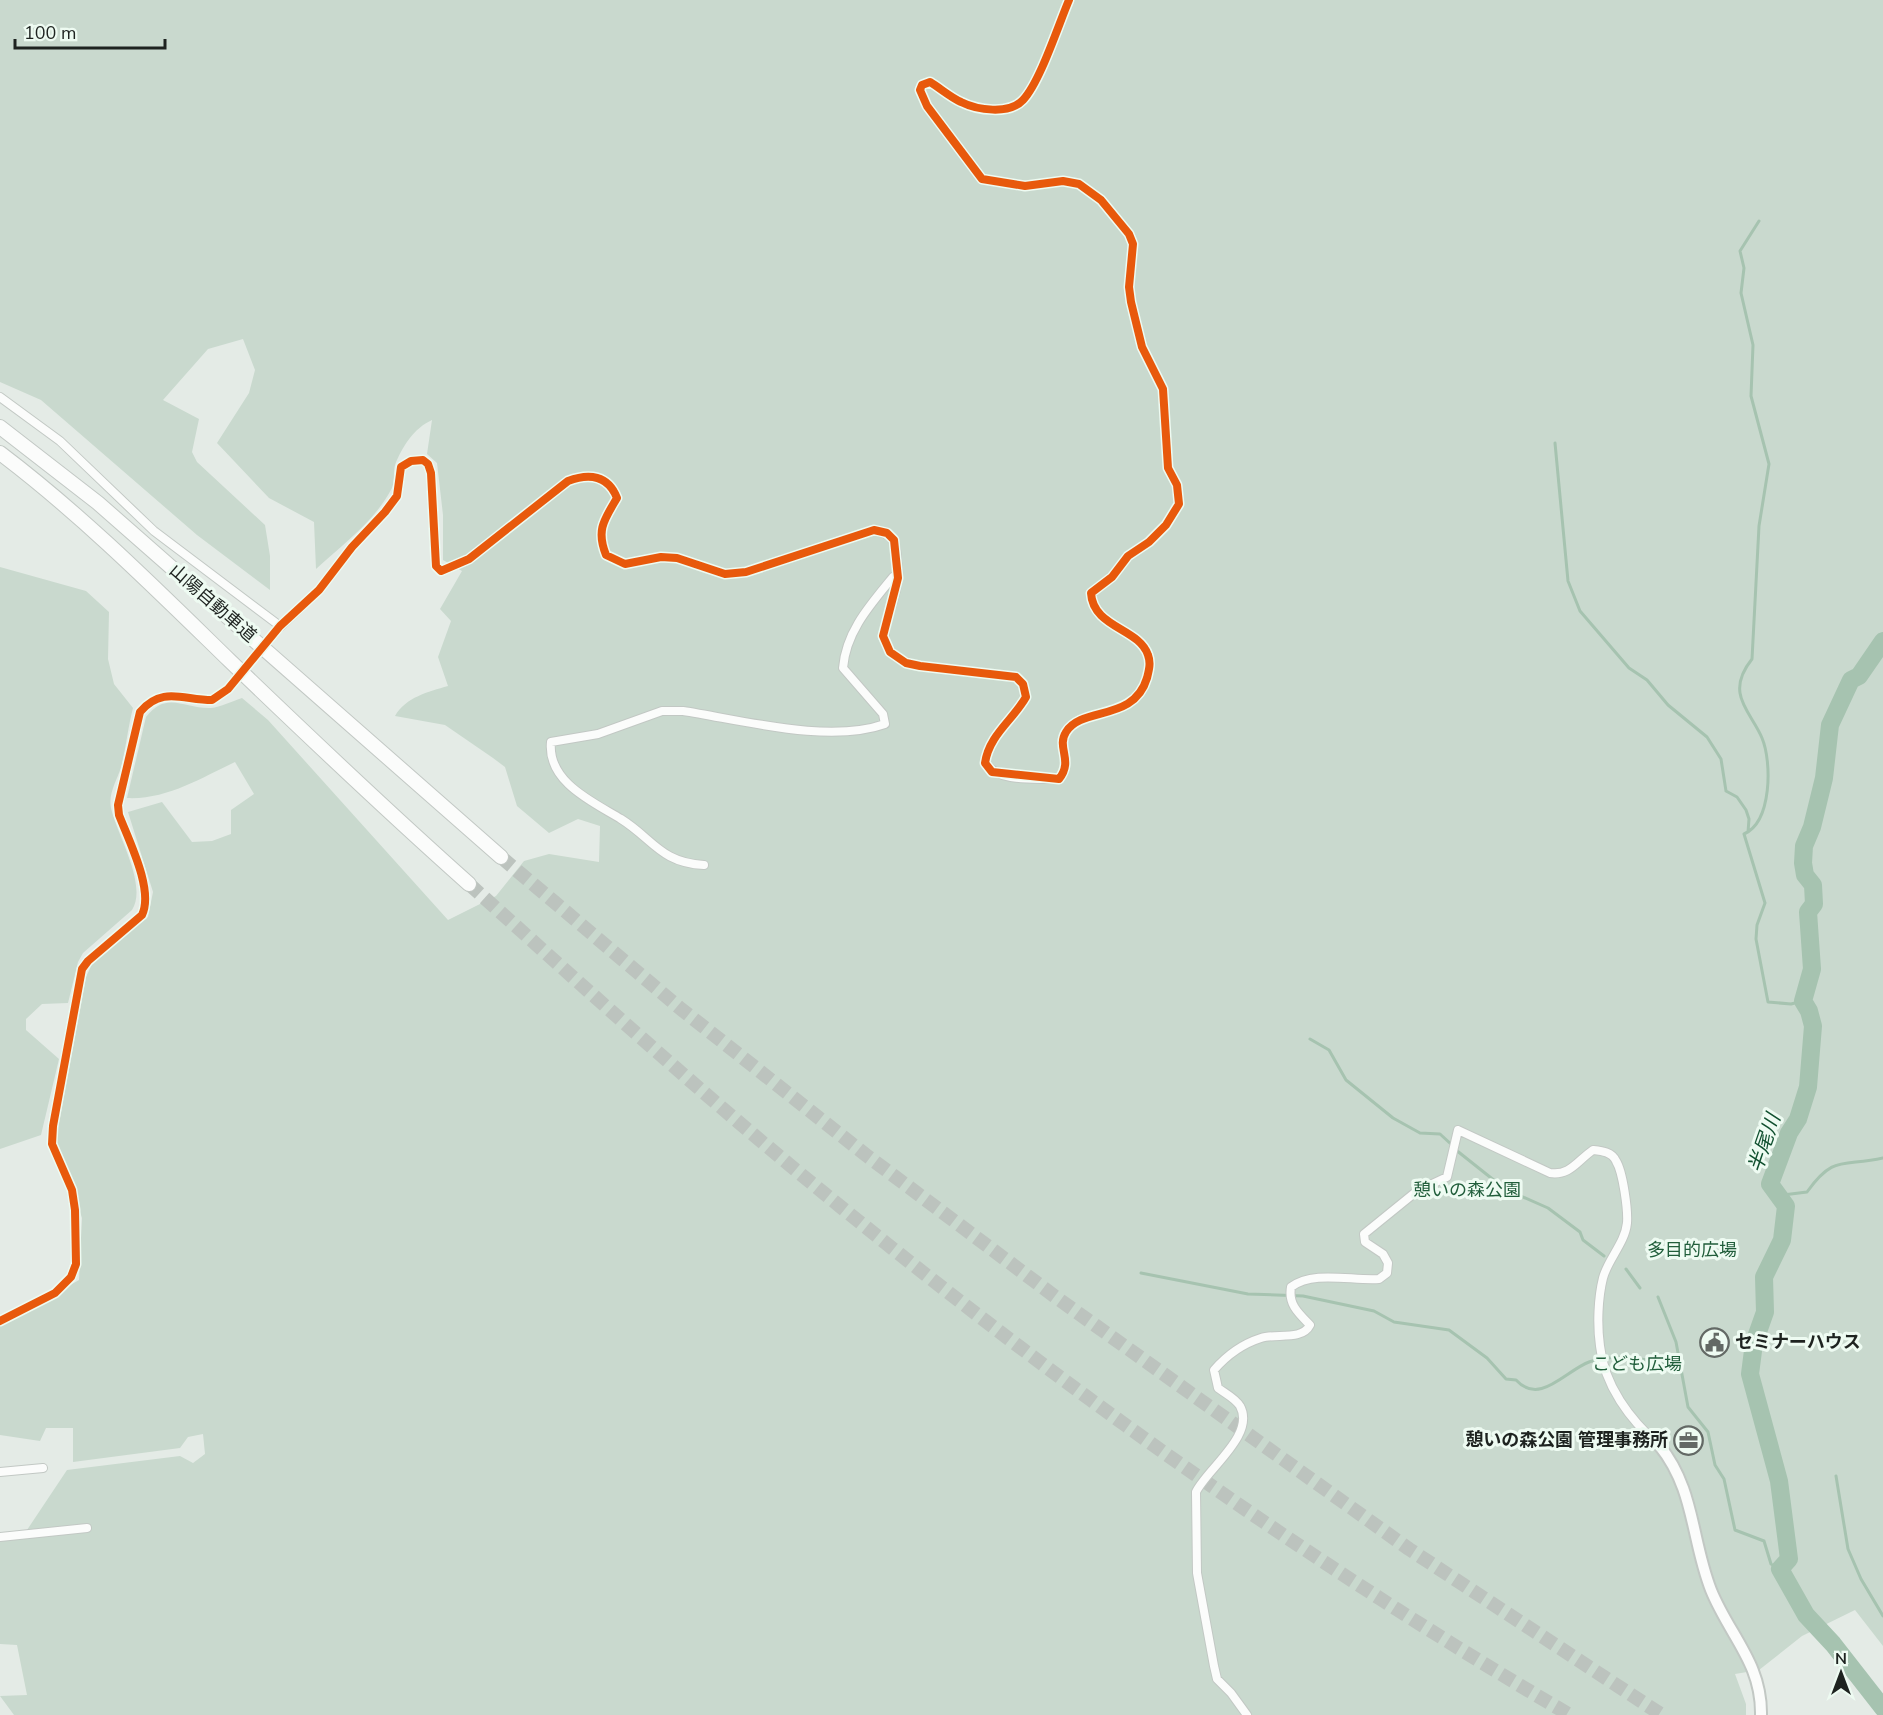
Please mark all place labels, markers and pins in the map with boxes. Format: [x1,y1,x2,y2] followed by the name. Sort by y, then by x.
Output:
[1698,1326,1730,1358] public building icon: セミナーハウス
[1735,1330,1861,1354] place label: セミナーハウス
[1673,1424,1705,1456] office icon: 憩いの森公園 管理事務所
[1465,1428,1668,1452] place label: 憩いの森公園 管理事務所

